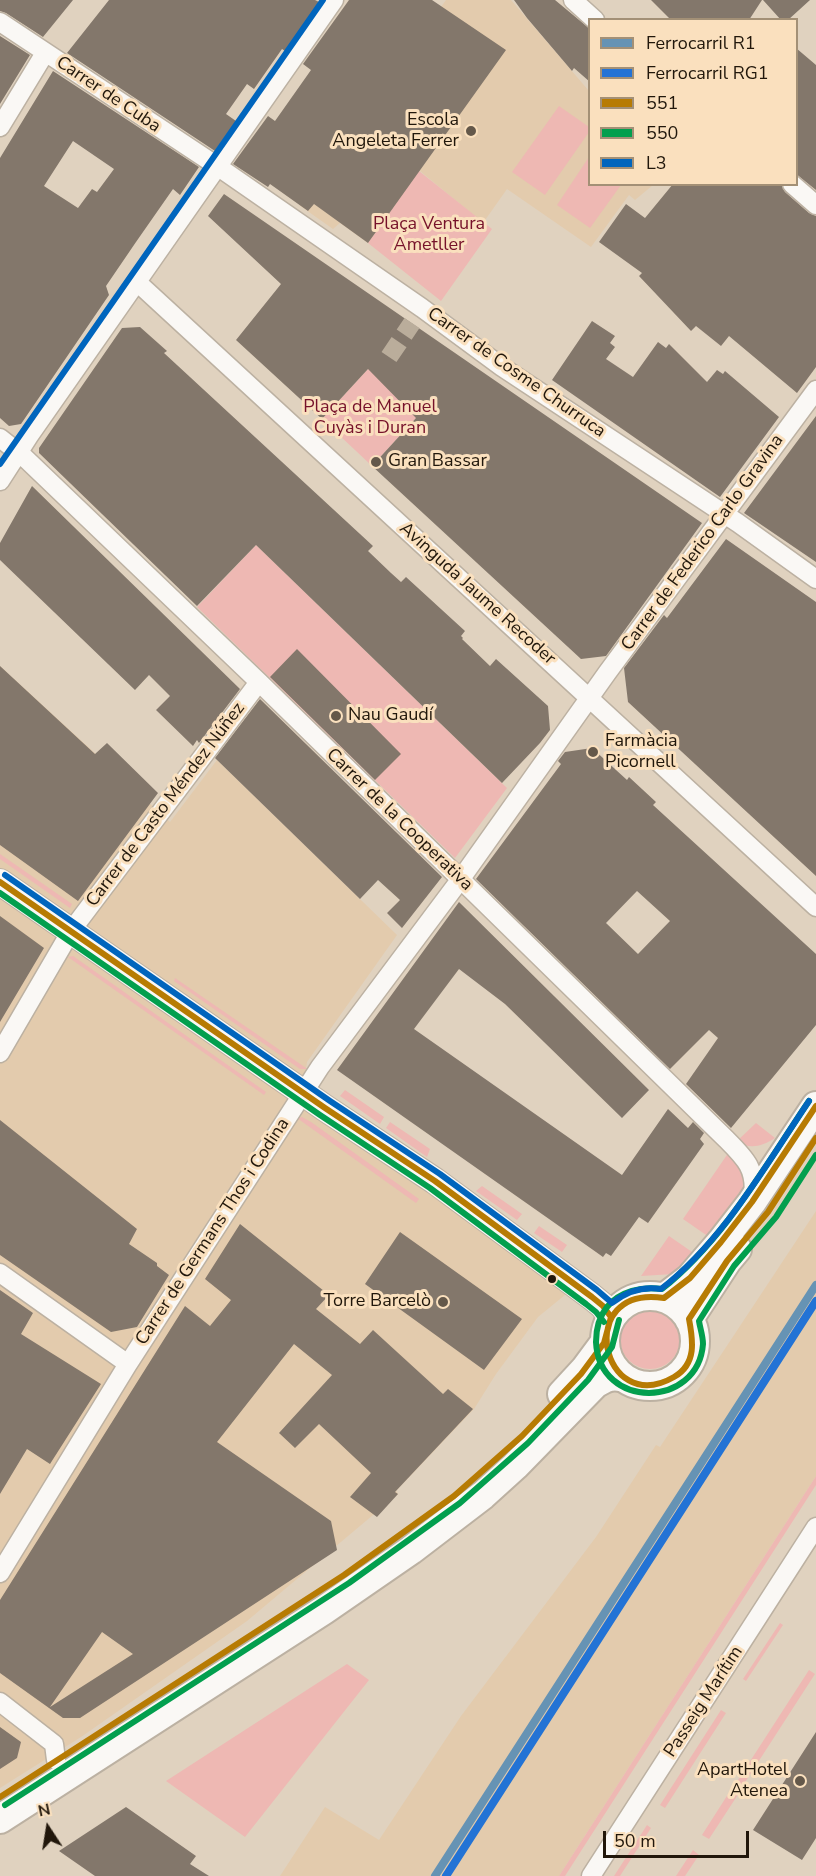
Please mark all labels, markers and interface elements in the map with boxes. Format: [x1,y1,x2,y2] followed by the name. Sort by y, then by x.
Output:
[588,18,798,186] legend
[646,31,756,55] text: Ferrocarril R1
[52,52,164,138] street label: Carrer de Cuba
[646,61,769,85] text: Ferrocarril RG1
[646,91,678,115] text: 551
[332,110,459,152] place label: Escola Angeleta Ferrer
[646,121,678,145] text: 550
[464,124,478,138] marker: Escola Angeleta Ferrer
[646,151,667,175] text: L3
[373,214,485,256] park label: Plaça Ventura Ametller
[423,303,609,443] street label: Carrer de Cosme Churruca
[303,397,437,440] park label: Plaça de Manuel Cuyàs i Duran
[617,431,789,655] street label: Carrer de Federico Carlo Gravina
[388,451,487,473] place label: Gran Bassar
[369,455,383,469] marker: Gran Bassar
[394,518,560,670] street label: Avinguda Jaume Recoder
[82,699,250,911] street label: Carrer de Casto Méndez Núñez
[348,705,433,727] place label: Nau Gaudí
[329,709,343,723] marker: Nau Gaudí
[605,731,677,774] place label: Farmàcia Picornell
[321,744,477,896] street label: Carrer de la Cooperativa
[586,745,600,759] marker: Farmàcia Picornell
[131,1115,295,1349] street label: Carrer de Germans Thos i Codina
[546,1273,558,1285] unlabelled marker
[324,1291,431,1313] place label: Torre Barcelò
[436,1295,450,1309] marker: Torre Barcelò
[660,1642,748,1762] street label: Passeig Marítim
[697,1760,788,1802] place label: ApartHotel Atenea
[793,1774,807,1788] marker: ApartHotel Atenea
[18,1798,78,1858] north arrow
[36,1798,52,1822] text: N
[606,1819,752,1857] scale bar
[614,1829,656,1853] text: 50 m

